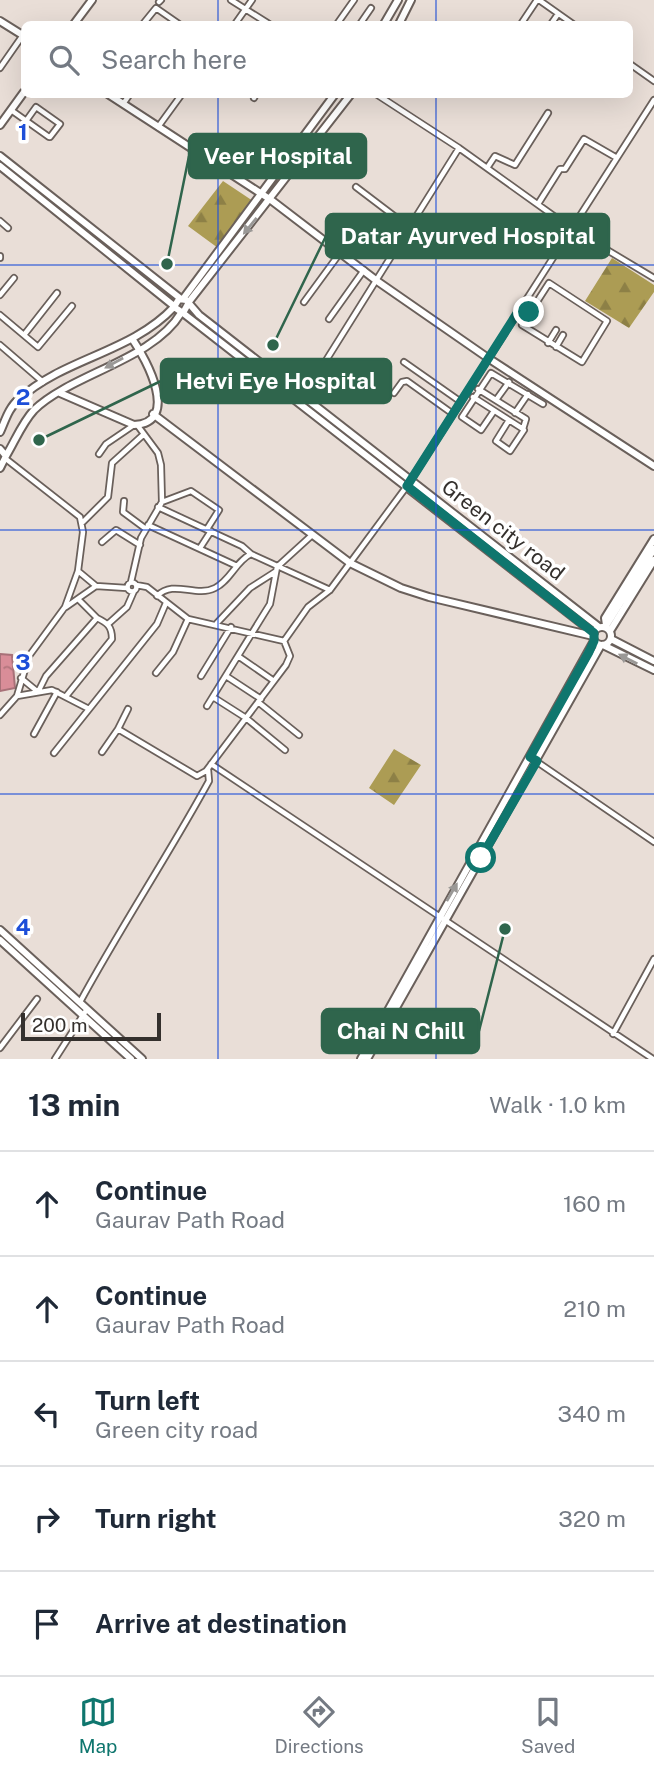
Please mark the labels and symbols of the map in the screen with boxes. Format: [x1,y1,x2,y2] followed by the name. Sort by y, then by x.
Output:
[18,118,28,145] text: 1
[189,134,366,178] callout: Veer Hospital
[203,142,353,169] text: Veer Hospital
[326,214,609,258] callout: Datar Ayurved Hospital
[243,218,258,235] one-way arrow
[341,222,595,249] text: Datar Ayurved Hospital
[513,296,544,327] route end
[104,357,124,369] one-way arrow
[161,359,391,403] callout: Hetvi Eye Hospital
[175,367,377,394] text: Hetvi Eye Hospital
[16,383,30,410] text: 2
[437,474,570,585] street label: Green city road
[15,648,31,675] text: 3
[618,653,638,664] one-way arrow
[465,842,496,873] route start
[446,882,458,901] one-way arrow
[15,913,31,940] text: 4
[322,1009,479,1053] callout: Chai N Chill
[21,1010,161,1042] scale bar
[337,1017,465,1044] text: Chai N Chill

